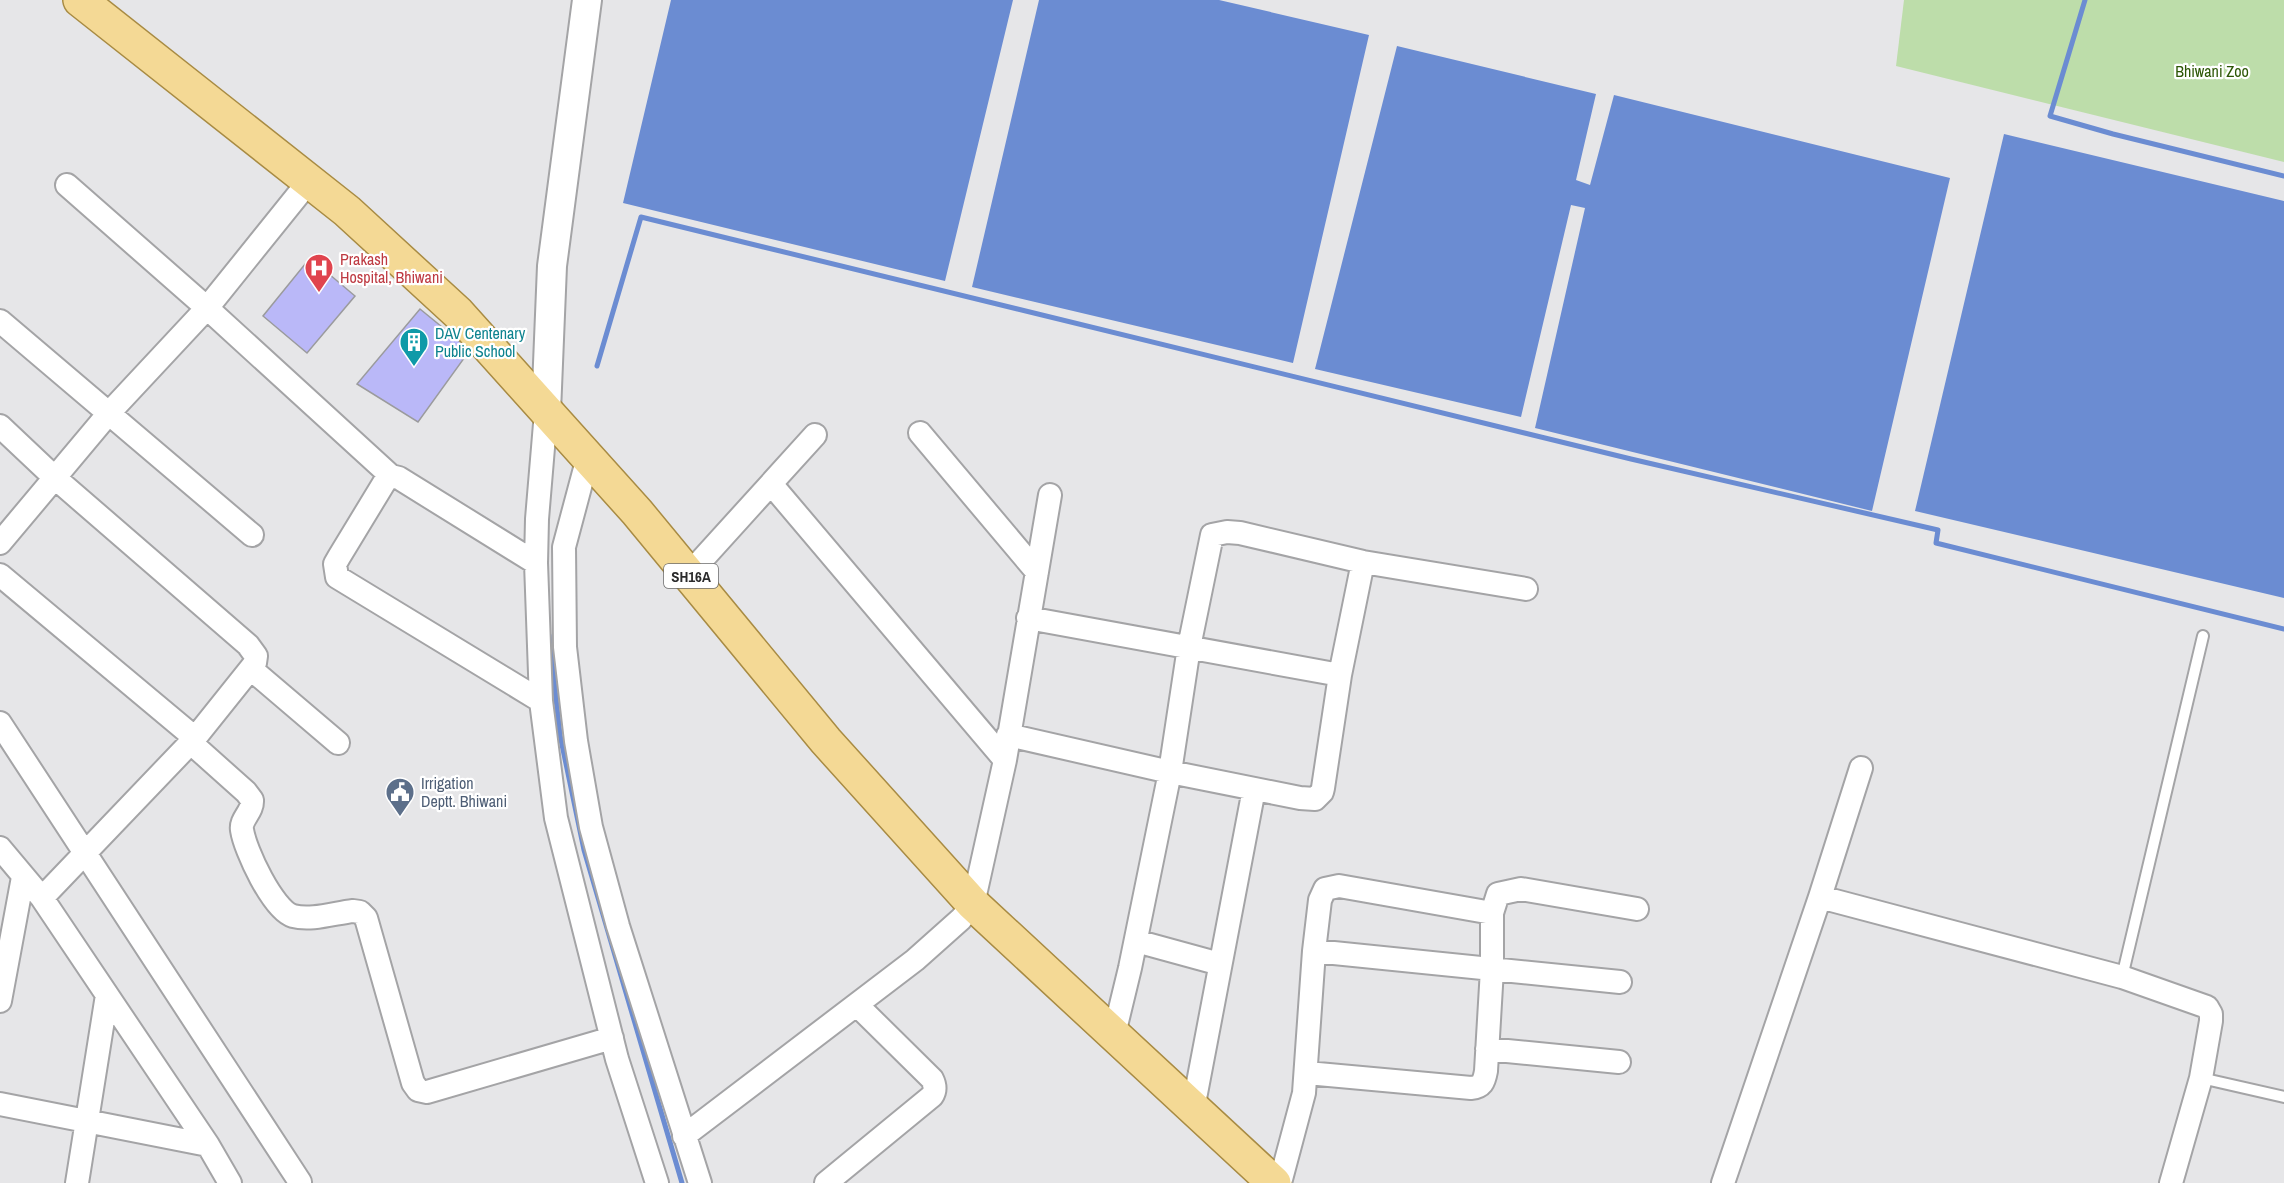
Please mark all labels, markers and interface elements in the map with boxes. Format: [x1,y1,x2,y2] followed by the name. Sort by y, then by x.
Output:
[2175,60,2249,82] park label: Bhiwani Zoo
[340,248,443,288] place label: Prakash Hospital, Bhiwani
[303,252,335,294] hospital icon: Prakash Hospital, Bhiwani
[435,322,526,362] place label: DAV Centenary Public School
[398,326,430,368] building icon: DAV Centenary Public School
[664,564,718,588] road number: SH16A
[421,772,507,812] place label: Irrigation Deptt. Bhiwani
[384,776,416,818] public building icon: Irrigation Deptt. Bhiwani

